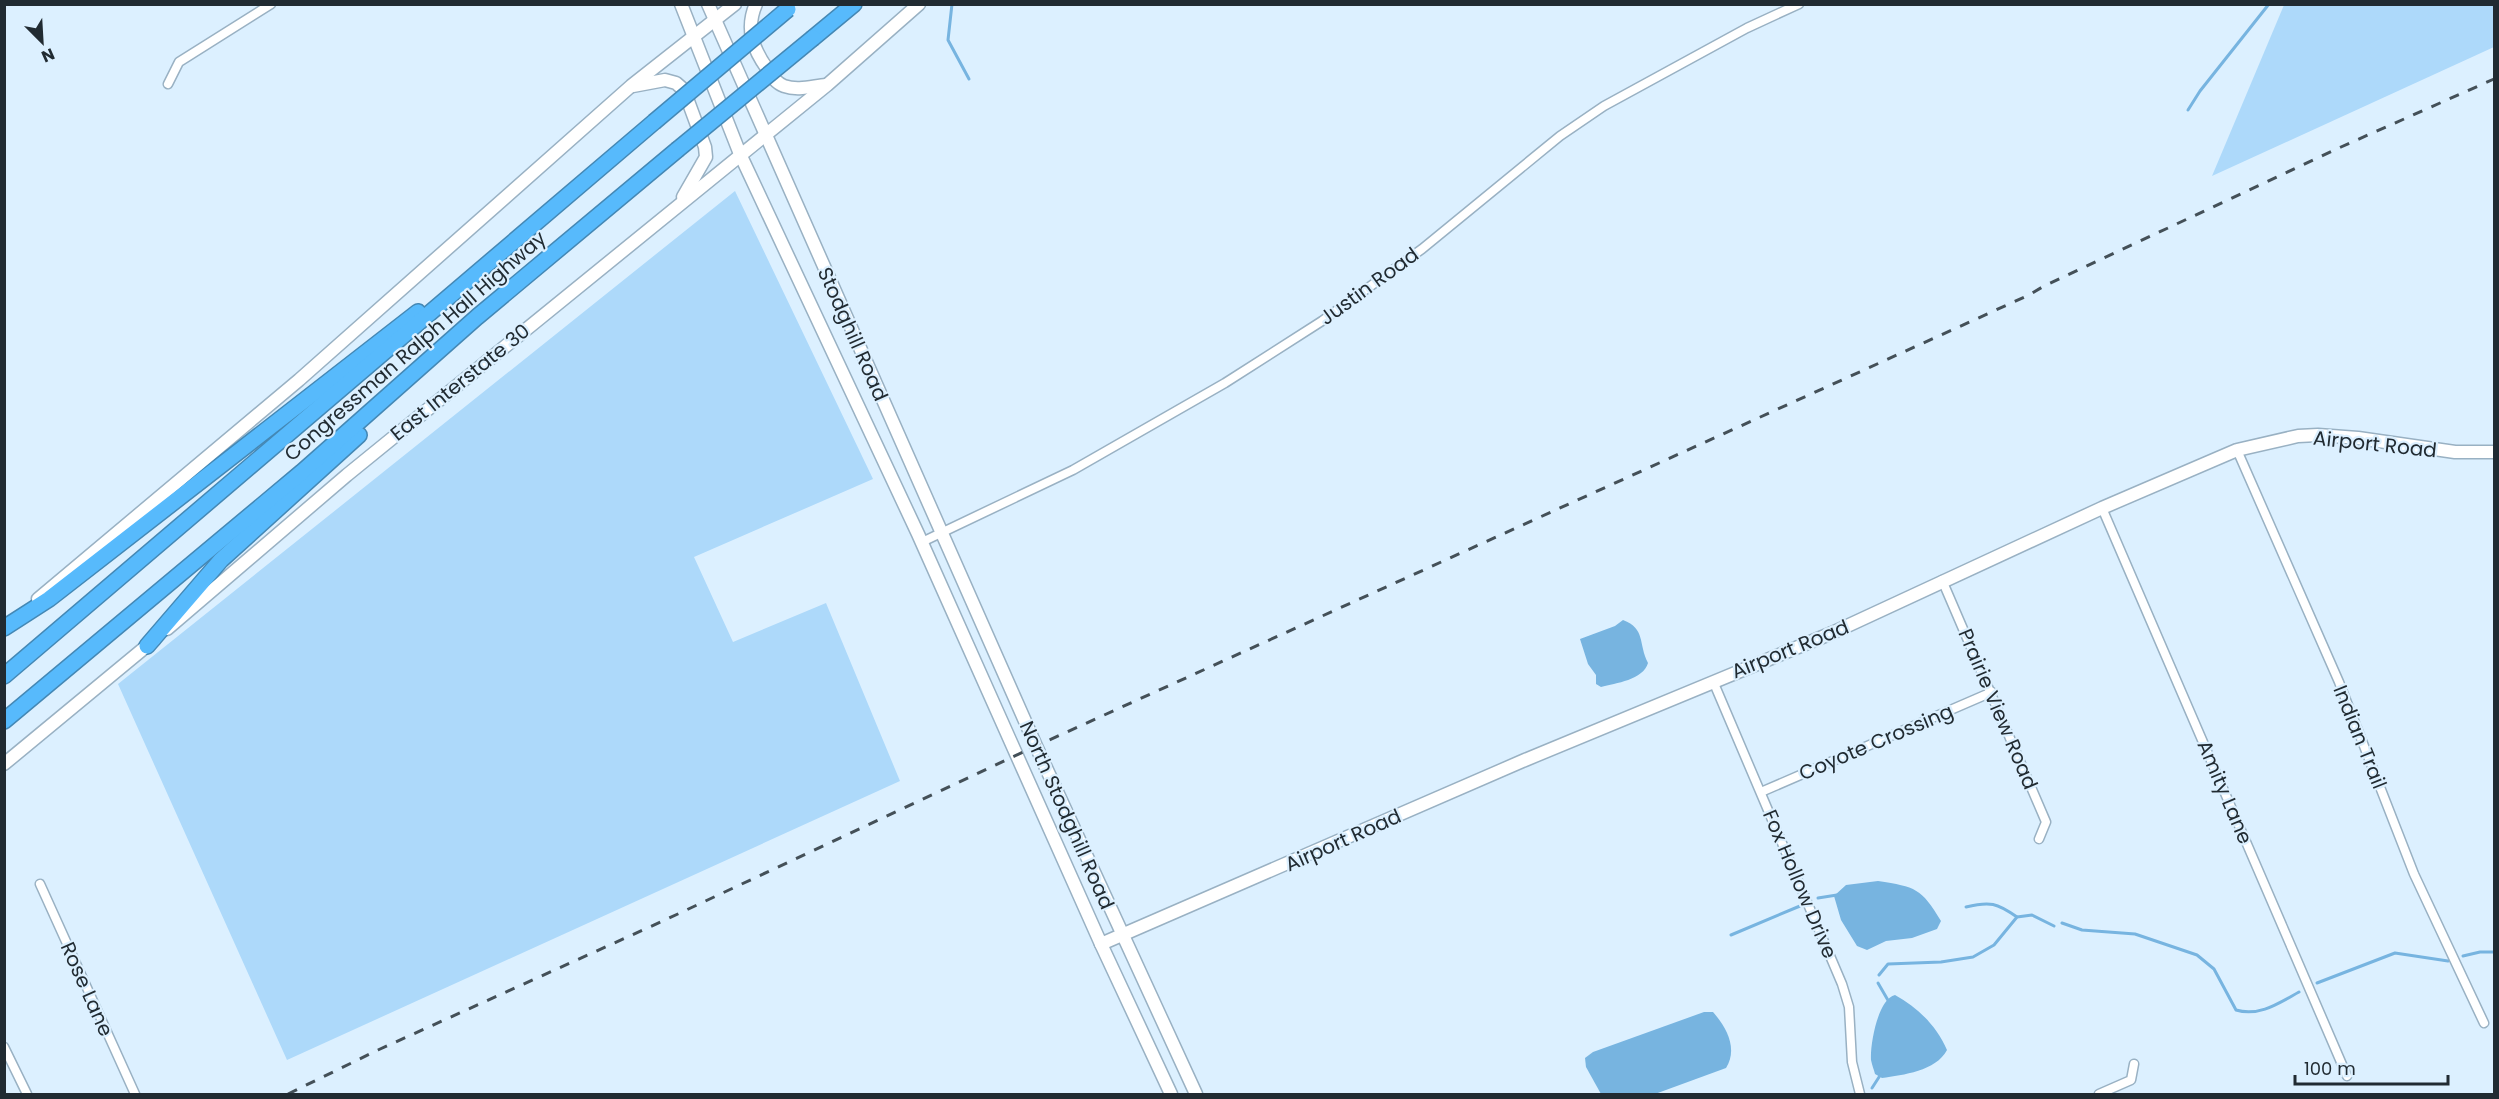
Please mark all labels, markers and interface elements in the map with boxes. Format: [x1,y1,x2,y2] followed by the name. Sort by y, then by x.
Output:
[12,12,72,72] north arrow
[38,42,58,68] text: N
[278,224,552,468] street label: Congressman Ralph Hall Highway
[1314,241,1424,331] street label: Justin Road
[811,263,895,405] street label: Stodghill Road
[384,317,536,447] street label: East Interstate 30
[2312,424,2438,464] street label: Airport Road
[1727,613,1853,685] street label: Airport Road
[1951,624,2045,794] street label: Prairie View Road
[2327,681,2393,793] street label: Indian Trail
[1795,697,1957,787] street label: Coyote Crossing
[1013,716,1121,914] street label: North Stodghill Road
[2191,736,2259,848] street label: Amity Lane
[1281,802,1405,878] street label: Airport Road
[1756,805,1844,963] street label: Fox Hollow Drive
[54,937,120,1041] street label: Rose Lane
[2295,1048,2448,1086] scale bar
[2304,1056,2356,1081] text: 100 m

